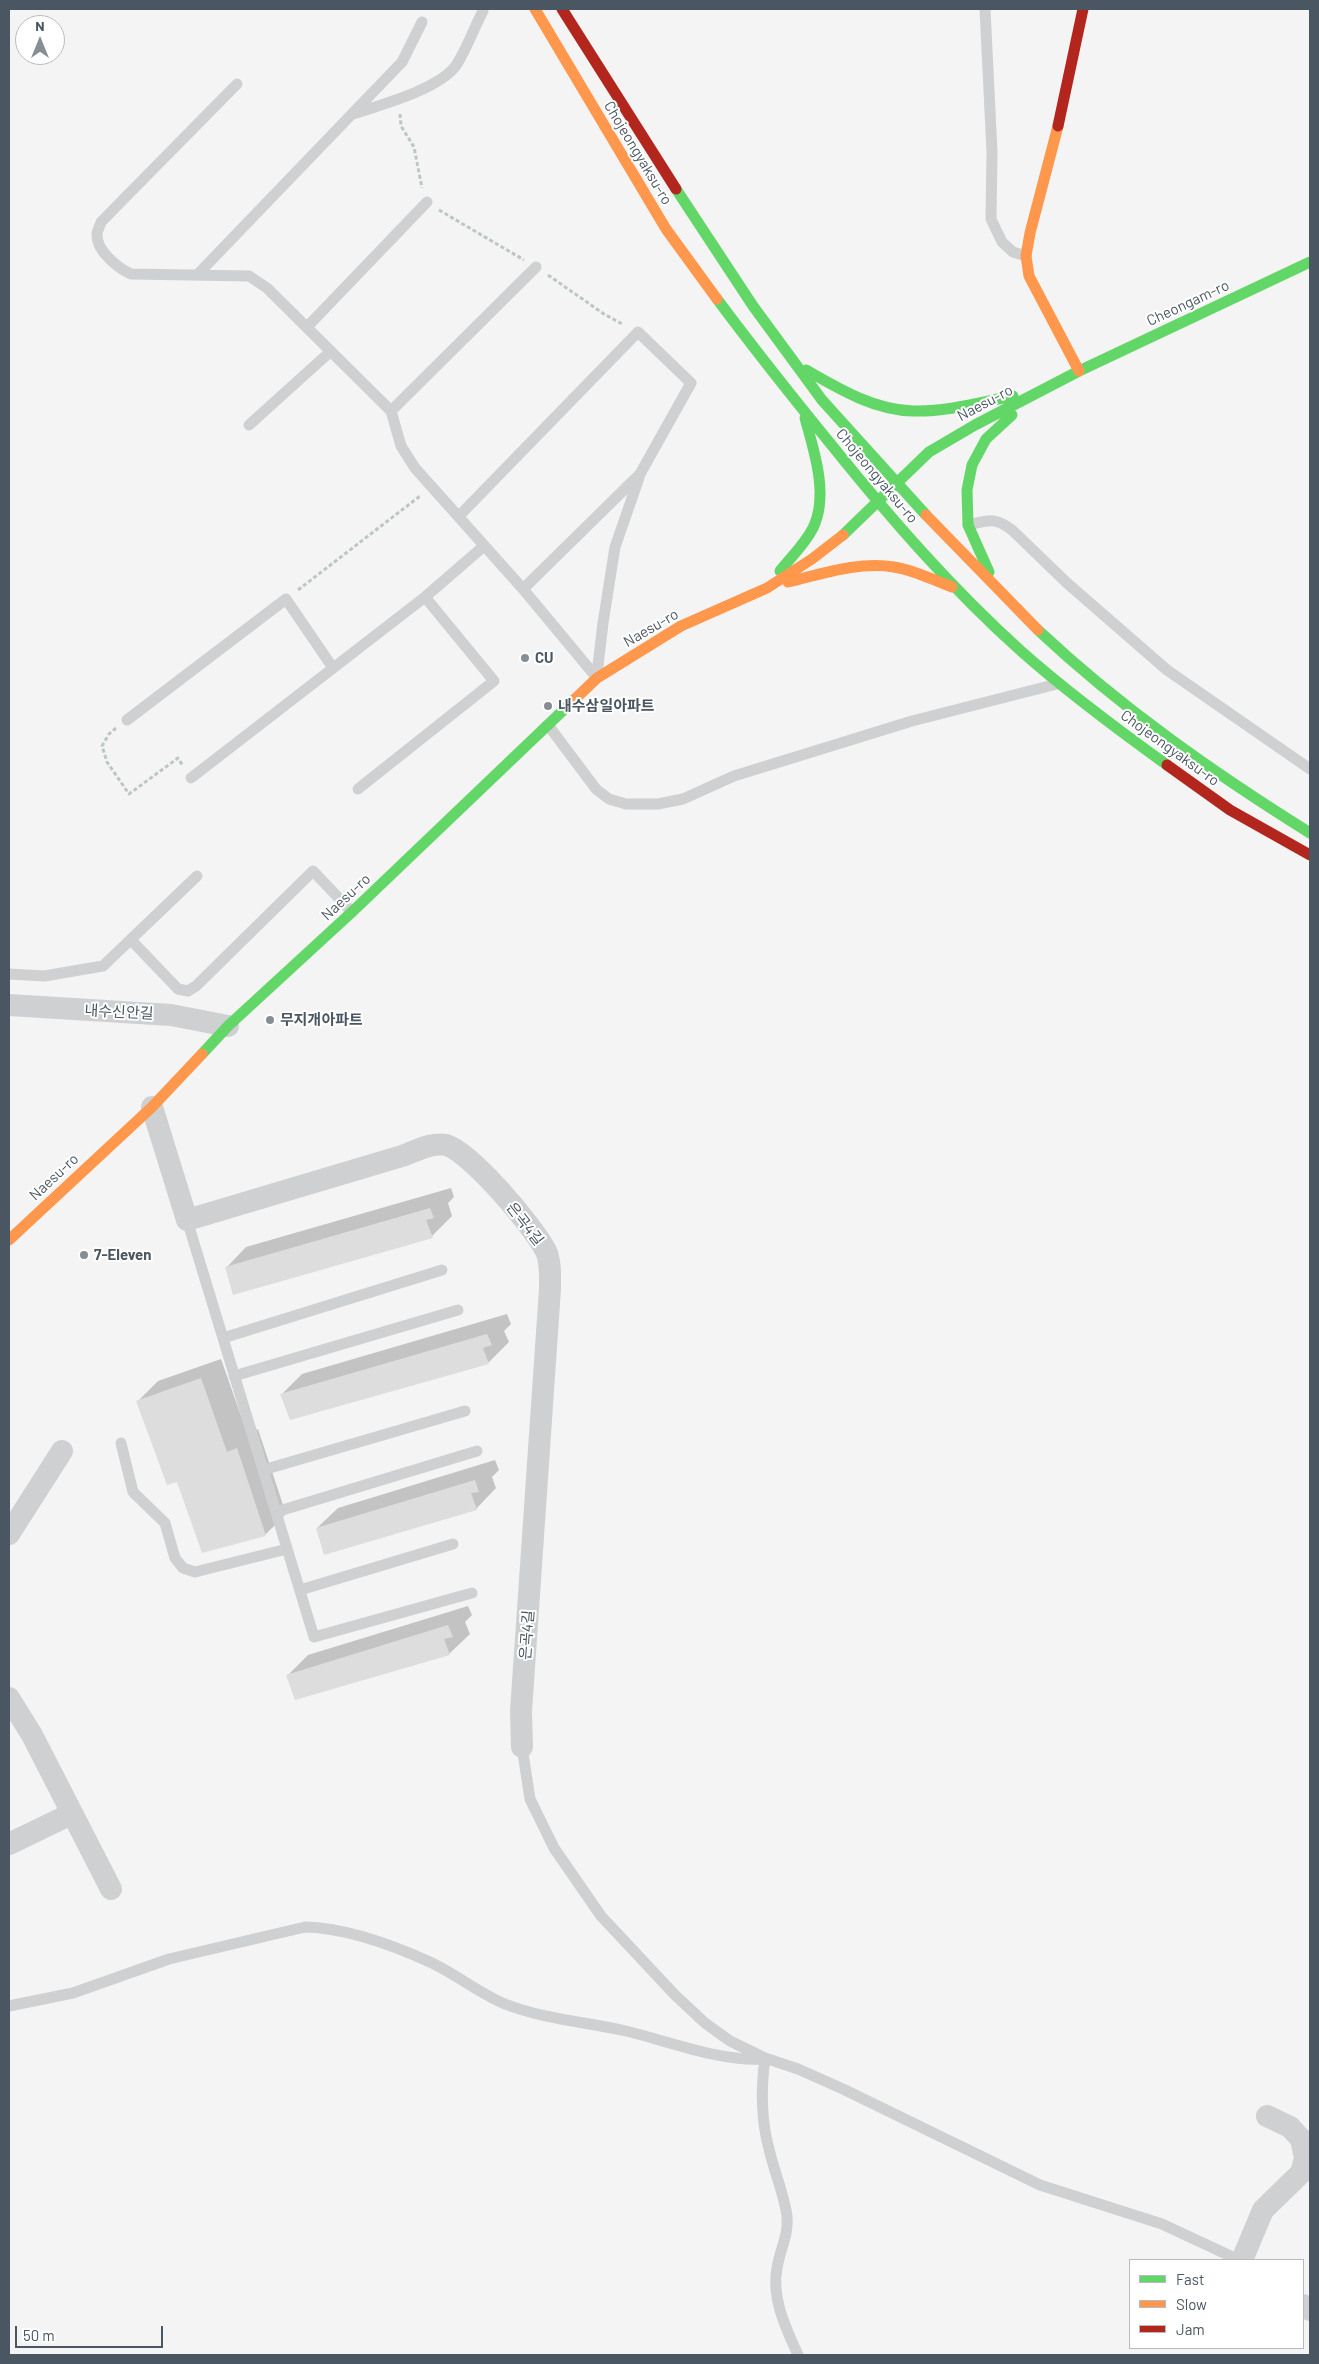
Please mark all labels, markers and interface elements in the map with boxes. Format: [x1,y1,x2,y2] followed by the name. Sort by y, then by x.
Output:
[15,15,65,65] north arrow
[35,17,45,34] text: N
[600,98,676,208] street label: Chojeongyaksu-ro
[1144,276,1232,330] street label: Cheongam-ro
[954,381,1016,425] street label: Naesu-ro
[832,425,922,527] street label: Chojeongyaksu-ro
[620,605,682,651] street label: Naesu-ro
[535,649,554,667] place label: CU
[519,652,531,664] marker: CU
[558,697,655,715] place label: 내수삼일아파트
[542,700,554,712] marker: 내수삼일아파트
[1117,706,1223,790] street label: Chojeongyaksu-ro
[318,870,374,924] street label: Naesu-ro
[84,1001,154,1023] street label: 내수신안길
[280,1011,363,1029] place label: 무지개아파트
[264,1014,276,1026] marker: 무지개아파트
[26,1150,82,1204] street label: Naesu-ro
[503,1199,547,1249] street label: 은곡4길
[94,1246,151,1264] place label: 7-Eleven
[78,1249,90,1261] marker: 7-Eleven
[516,1610,538,1660] street label: 은곡4길
[1129,2259,1304,2349] legend
[1176,2270,1204,2288] text: Fast
[1176,2295,1207,2313] text: Slow
[18,2316,165,2348] scale bar
[1176,2320,1205,2338] text: Jam
[23,2326,55,2344] text: 50 m

